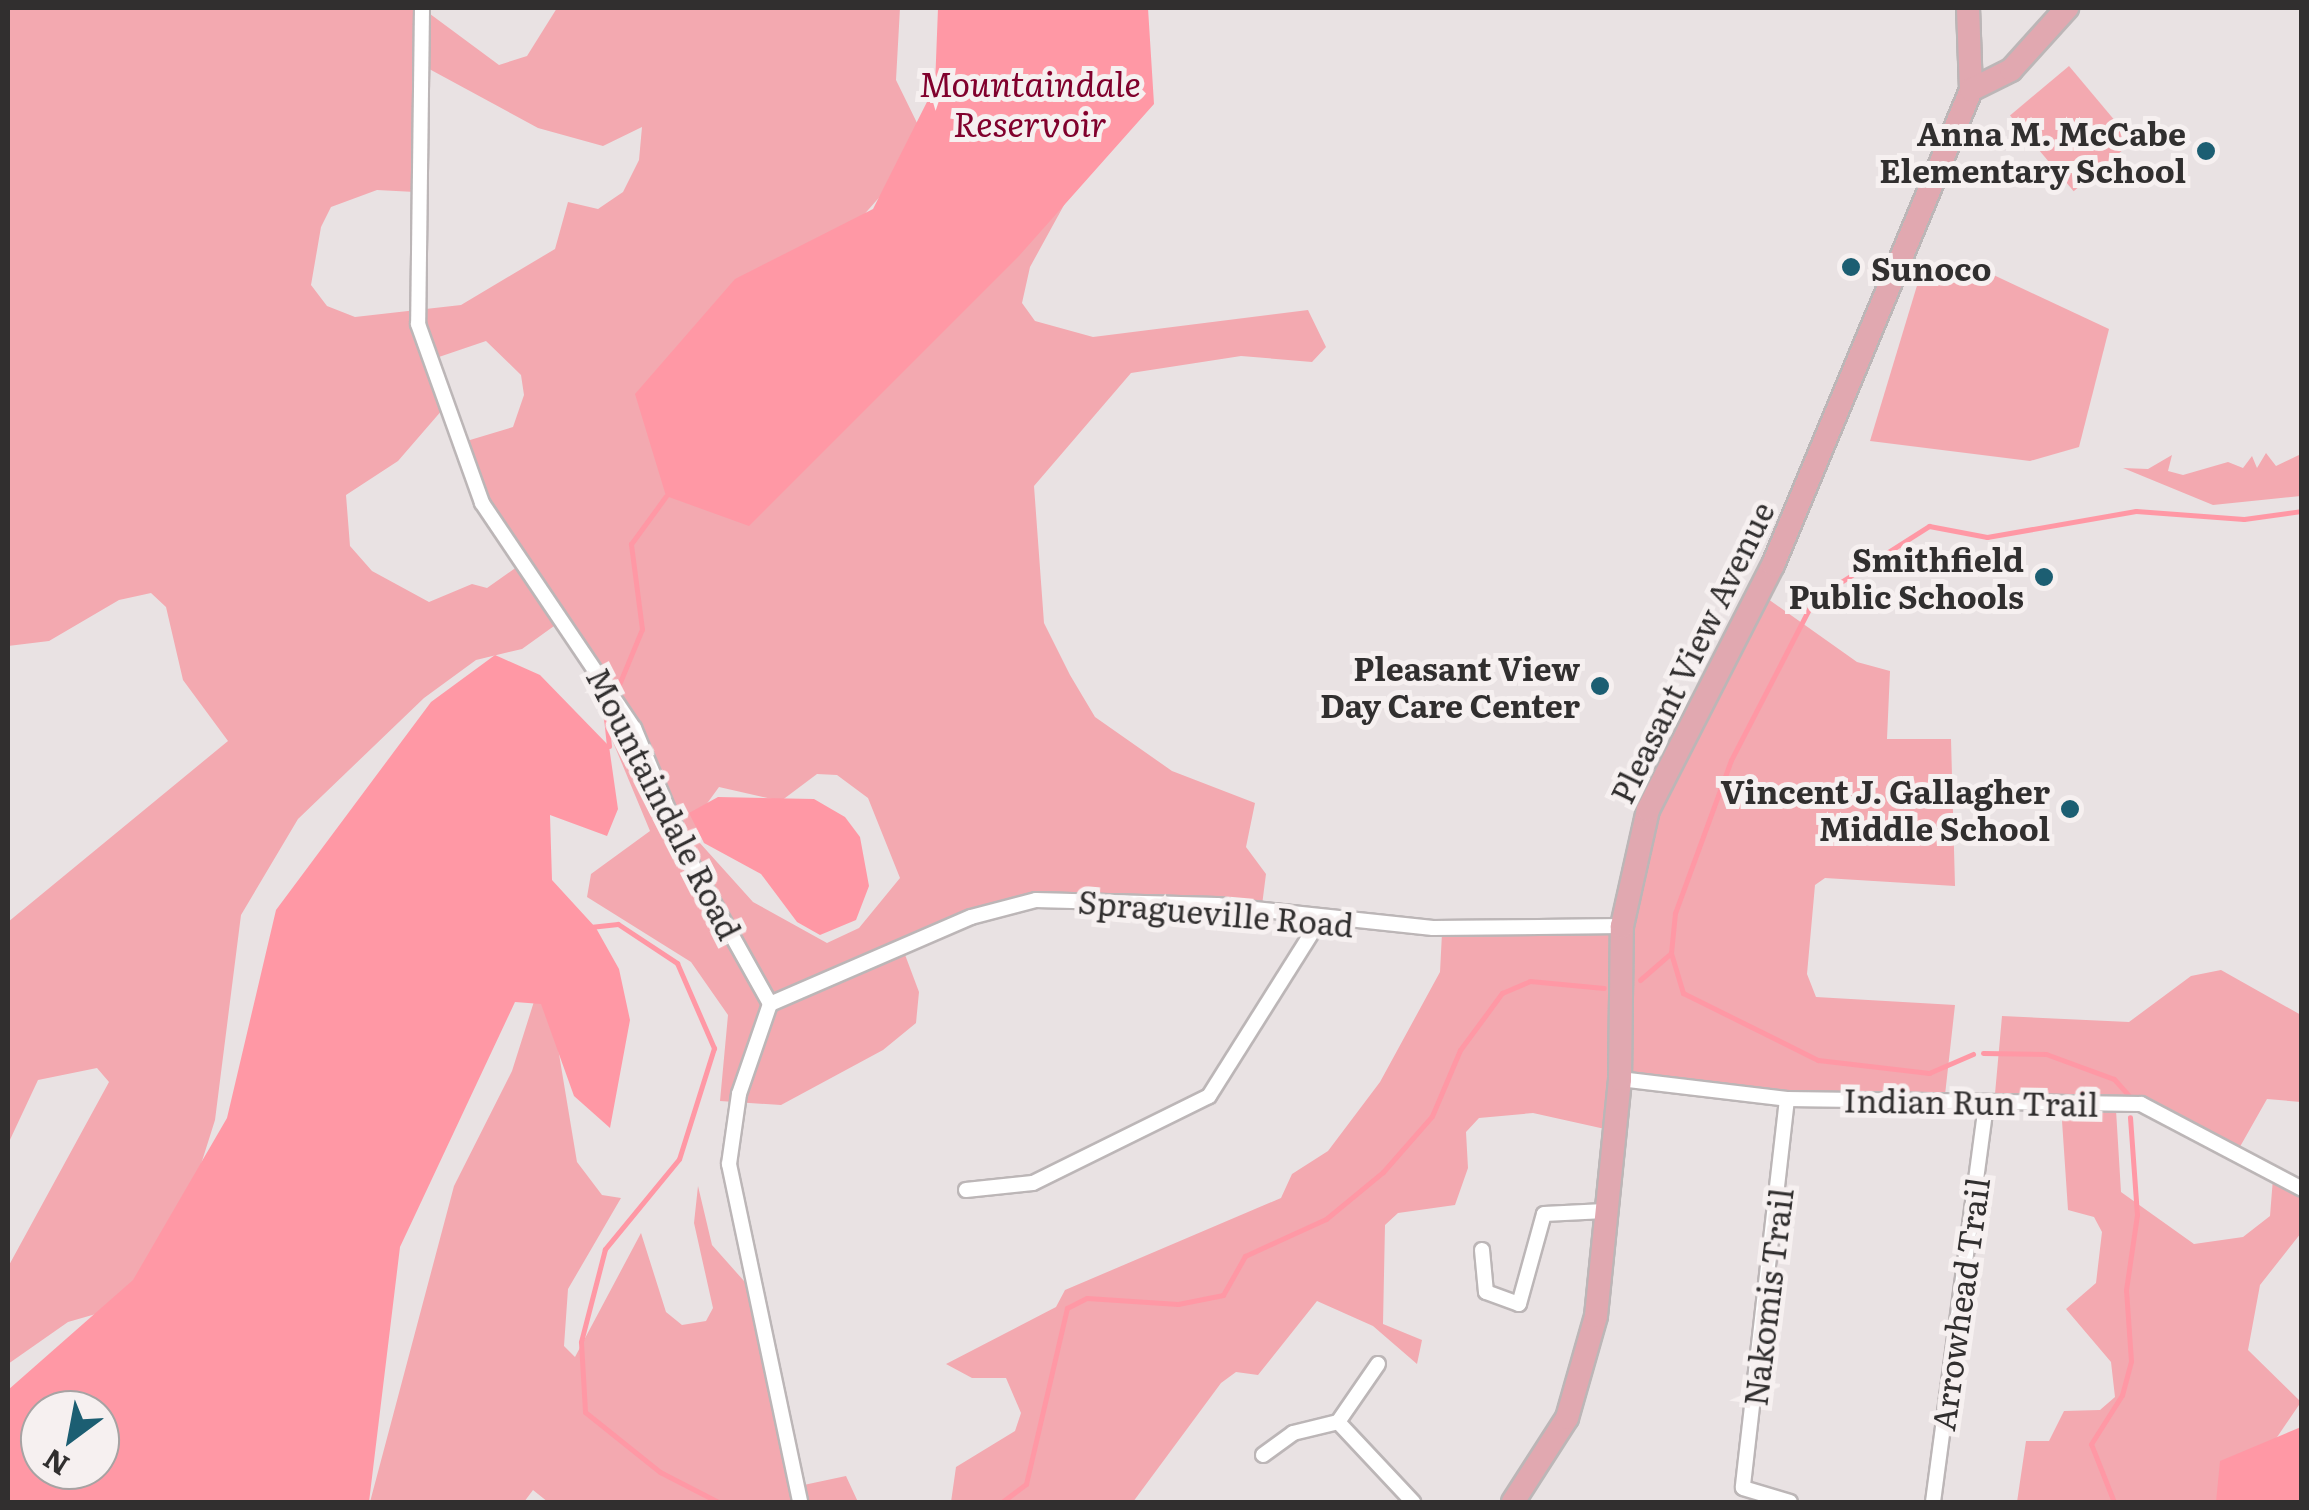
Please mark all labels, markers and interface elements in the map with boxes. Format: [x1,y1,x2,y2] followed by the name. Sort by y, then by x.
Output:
[919,61,1141,143] water label: Mountaindale Reservoir
[1879,114,2186,189] place label: Anna M. McCabe Elementary School
[2195,140,2217,162] marker: Anna M. McCabe Elementary School
[1871,248,1991,286] place label: Sunoco
[1840,256,1862,278] marker: Sunoco
[1601,495,1781,809] street label: Pleasant View Avenue
[1788,540,2024,615] place label: Smithfield Public Schools
[2033,566,2055,588] marker: Smithfield Public Schools
[1320,649,1580,724] place label: Pleasant View Day Care Center
[580,661,750,945] street label: Mountaindale Road
[1589,675,1611,697] marker: Pleasant View Day Care Center
[1721,772,2050,847] place label: Vincent J. Gallagher Middle School
[2059,798,2081,820] marker: Vincent J. Gallagher Middle School
[1077,881,1355,943] street label: Spragueville Road
[1843,1080,2099,1122] street label: Indian Run Trail
[1922,1175,1996,1433] street label: Arrowhead Trail
[1735,1186,1799,1408] street label: Nakomis Trail
[20,1390,120,1490] north arrow
[34,1440,76,1488] text: N

